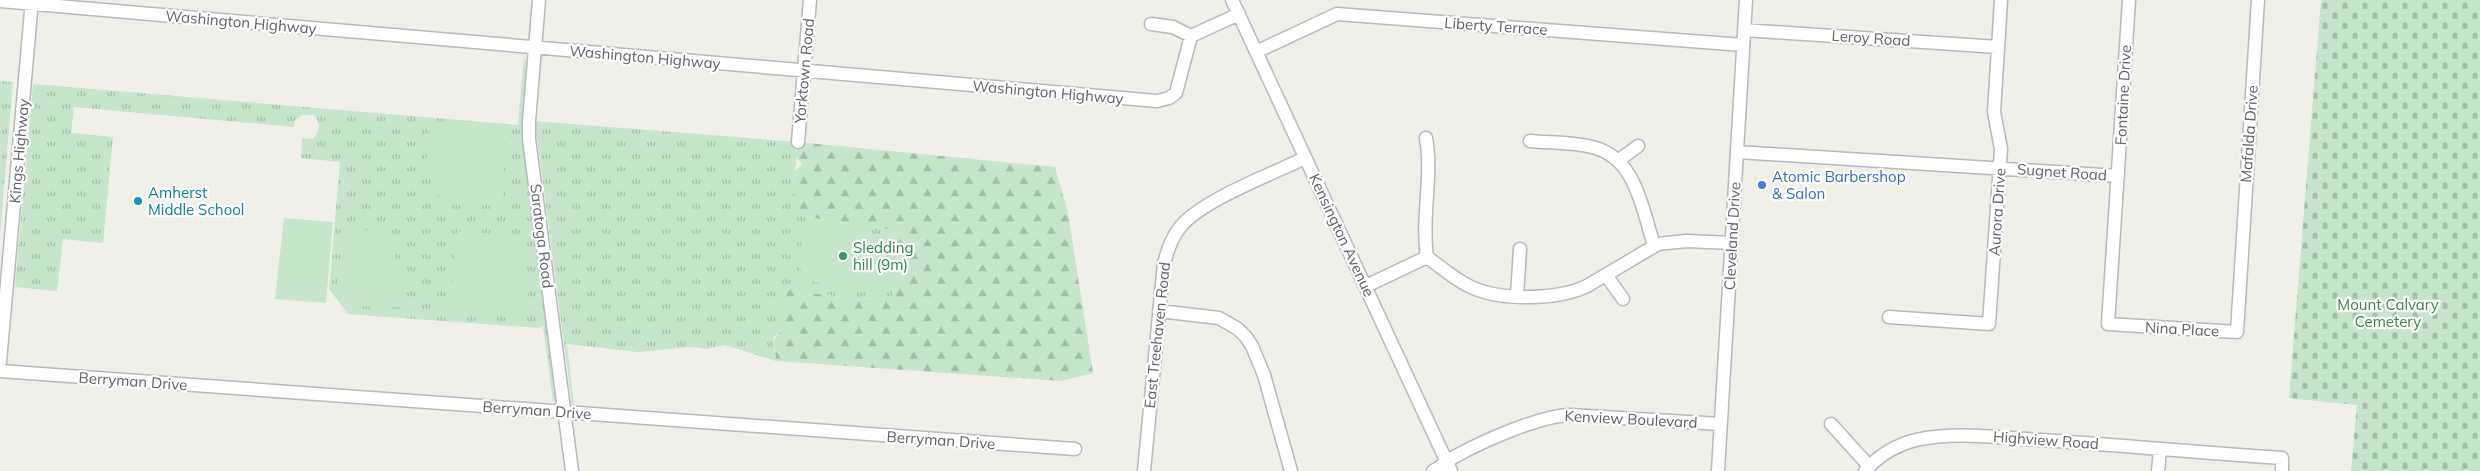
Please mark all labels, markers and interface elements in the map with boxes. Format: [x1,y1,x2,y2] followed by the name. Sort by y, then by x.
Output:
[165,6,317,38] street label: Washington Highway
[1444,13,1548,39] street label: Liberty Terrace
[790,18,818,125] street label: Yorktown Road
[1831,26,1911,50] street label: Leroy Road
[569,41,721,73] street label: Washington Highway
[2111,44,2135,146] street label: Fontaine Drive
[972,76,1124,108] street label: Washington Highway
[2236,85,2262,183] street label: Mafalda Drive
[5,98,33,204] street label: Kings Highway
[2016,159,2108,185] street label: Sugnet Road
[1772,167,1906,203] place label: Atomic Barbershop & Salon
[1984,167,2010,257] street label: Aurora Drive
[1305,170,1379,300] street label: Kensington Avenue
[1756,179,1768,191] marker: Atomic Barbershop & Salon
[1720,181,1744,291] street label: Cleveland Drive
[148,183,244,219] place label: Amherst Middle School
[526,183,558,289] street label: Saratoga Road
[132,195,144,207] marker: Amherst Middle School
[853,238,913,274] place label: Sledding hill (9m)
[837,250,849,262] marker: Sledding hill (9m)
[1140,261,1174,409] street label: East Treehaven Road
[2337,295,2439,331] park label: Mount Calvary Cemetery
[2144,318,2220,340] street label: Nina Place
[78,368,188,394] street label: Berryman Drive
[482,397,592,423] street label: Berryman Drive
[1564,406,1698,432] street label: Kenview Boulevard
[886,427,996,453] street label: Berryman Drive
[1992,427,2100,453] street label: Highview Road

